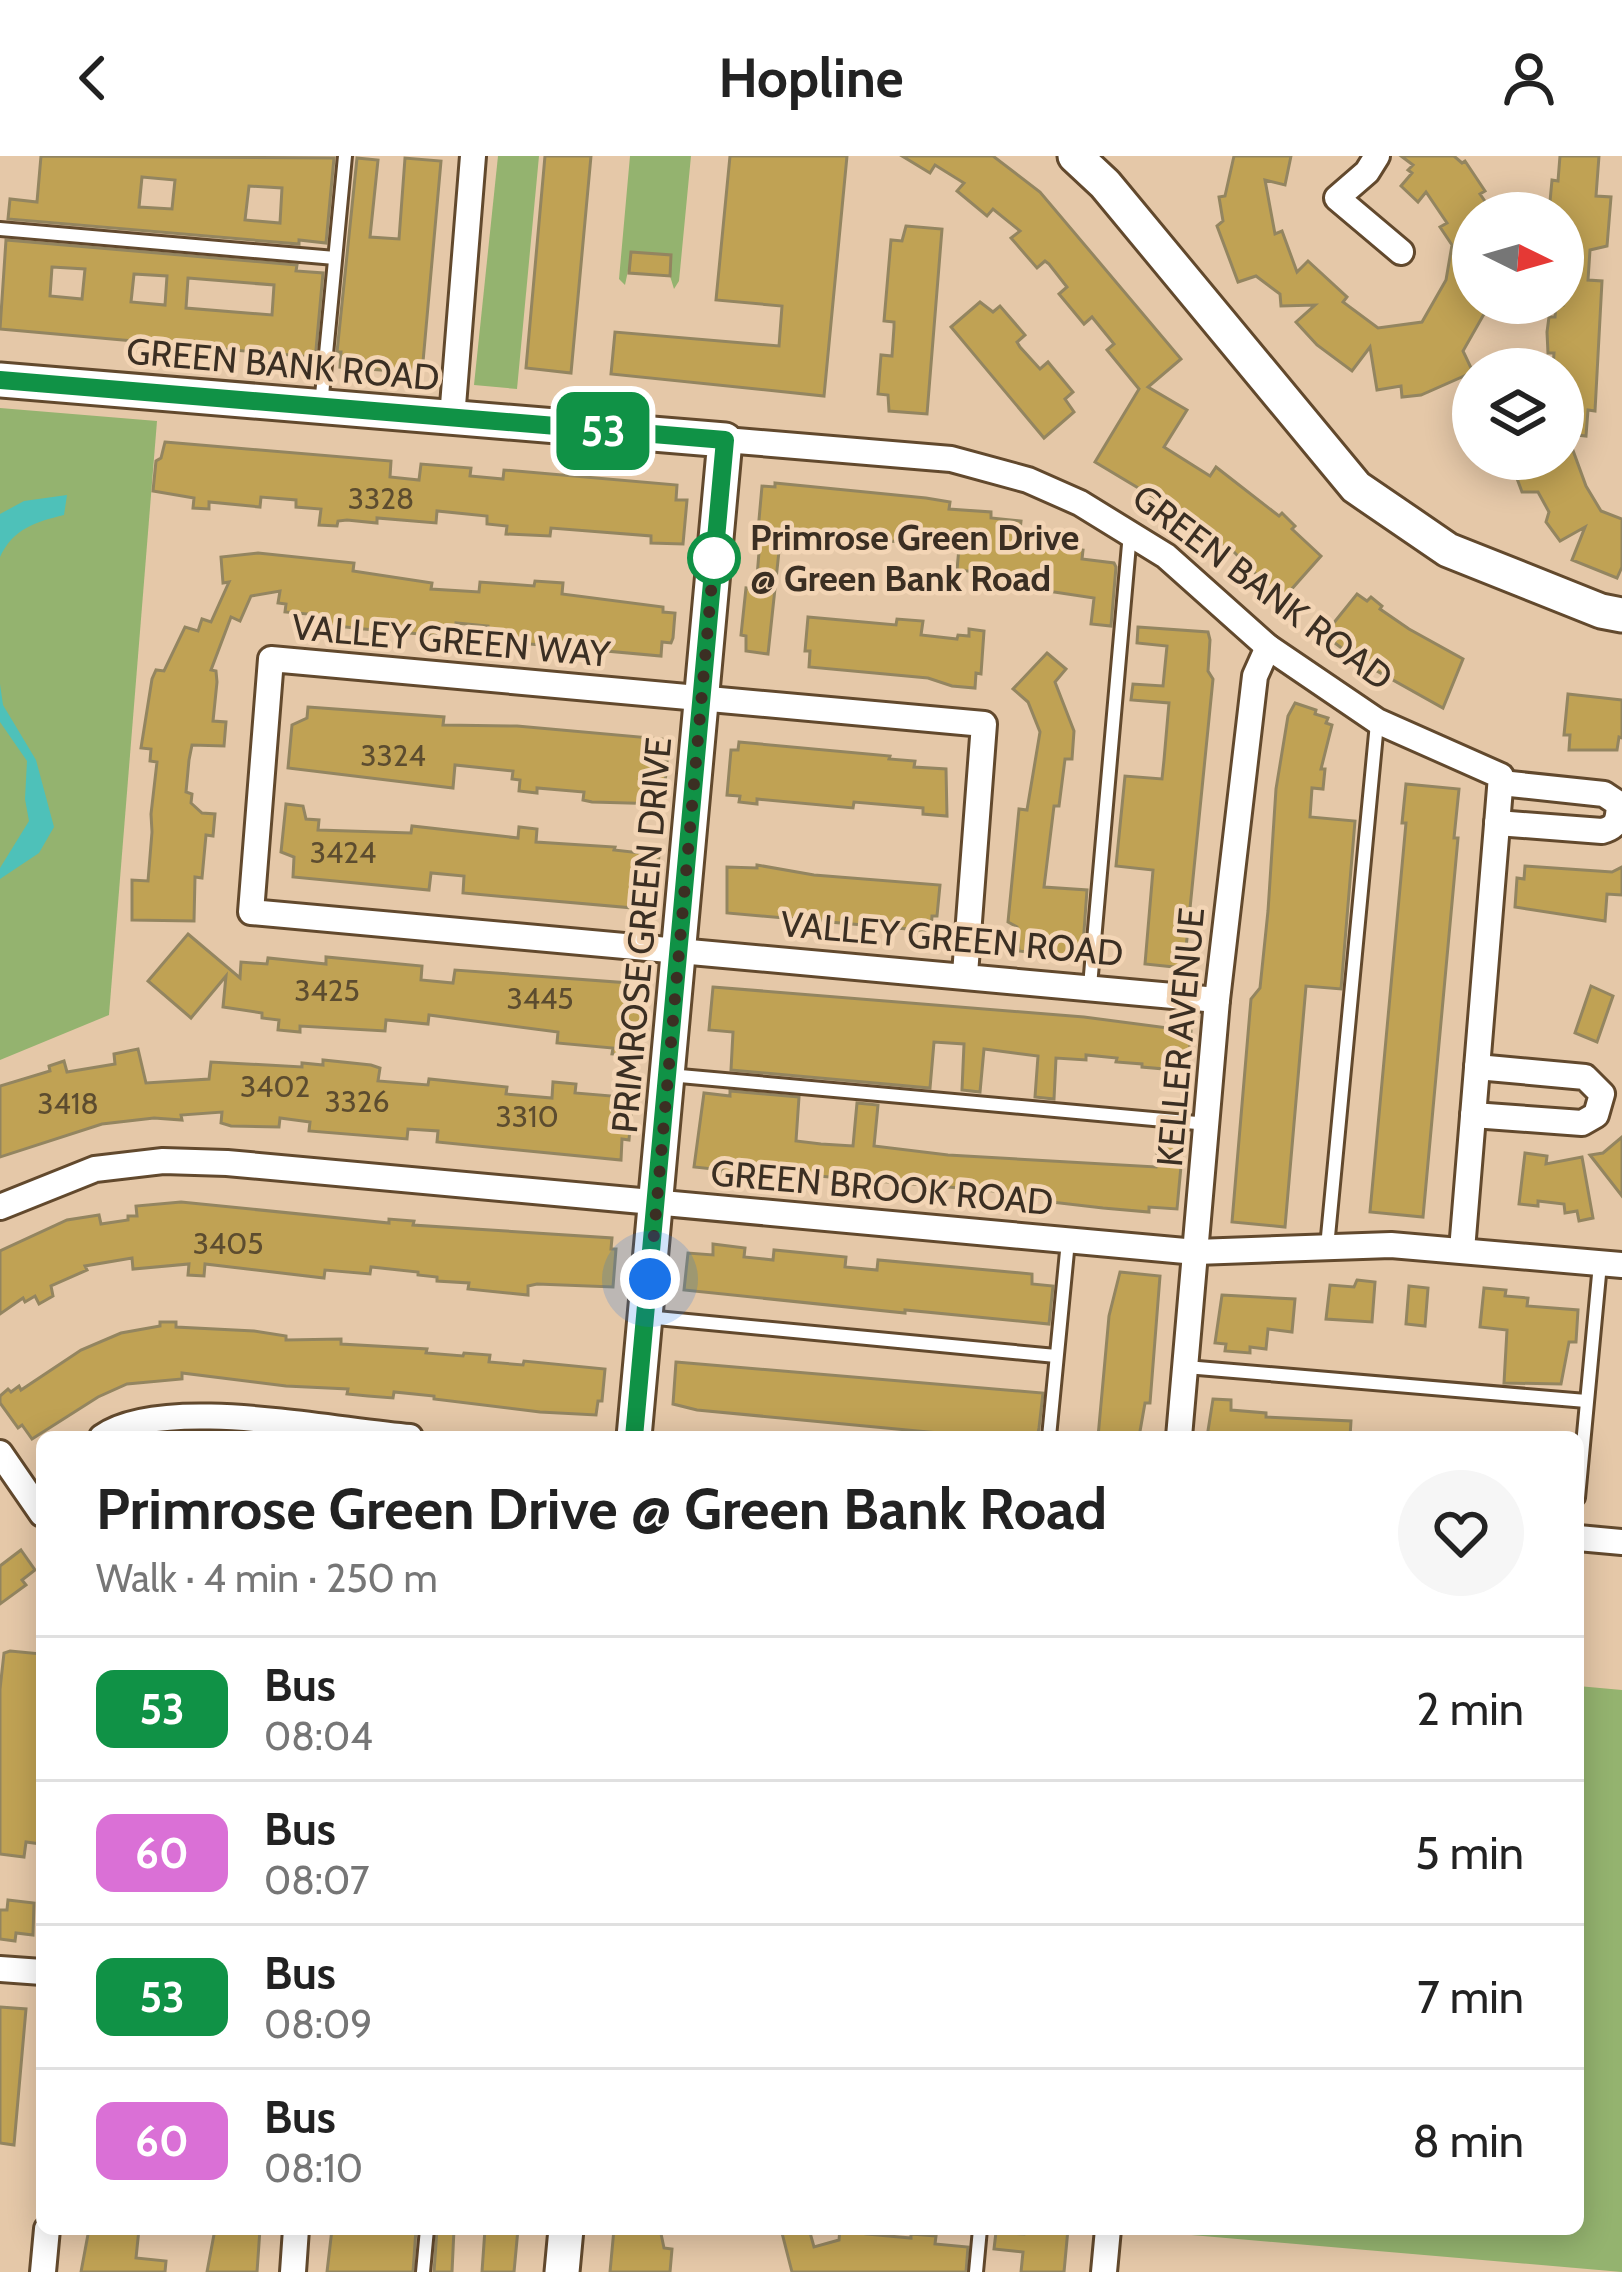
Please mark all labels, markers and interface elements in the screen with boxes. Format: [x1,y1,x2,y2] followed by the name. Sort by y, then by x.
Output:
[60,45,126,111] icon: back
[718,45,904,111] text: Hopline
[1496,45,1562,111] icon: person
[1452,192,1584,324] north arrow
[1452,192,1584,480] map controls
[125,328,441,400] street label: GREEN BANK ROAD
[1452,348,1584,480] button: layers
[549,392,657,470] line badge: 53
[580,405,626,457] text: 53
[1124,475,1402,699] street label: GREEN BANK ROAD
[348,480,414,517] house number: 3328
[750,515,1079,600] place label: Primrose Green Drive @ Green Bank Road
[689,533,739,583] marker: Primrose Green Drive @ Green Bank Road
[290,604,612,676] street label: VALLEY GREEN WAY
[602,735,680,1135] street label: PRIMROSE GREEN DRIVE
[360,737,426,774] house number: 3324
[310,834,376,871] house number: 3424
[779,901,1125,975] street label: VALLEY GREEN ROAD
[1147,906,1213,1168] street label: KELLER AVENUE
[294,972,360,1009] house number: 3425
[506,980,574,1017] house number: 3445
[240,1068,310,1105] house number: 3402
[324,1083,390,1120] house number: 3326
[37,1085,99,1122] house number: 3418
[495,1098,559,1135] house number: 3310
[709,1150,1055,1224] street label: GREEN BROOK ROAD
[193,1225,263,1262] house number: 3405
[620,1249,680,1309] your location
[1398,1470,1524,1596] button: heart
[96,1474,1107,1543] text: Primrose Green Drive @ Green Bank Road
[96,1554,438,1602] text: Walk · 4 min · 250 m
[264,1658,336,1712] text: Bus
[1416,1682,1524,1736] text: 2 min
[139,1683,185,1735] text: 53
[264,1712,373,1760] text: 08:04
[264,1802,336,1856] text: Bus
[1415,1826,1524,1880] text: 5 min
[135,1827,189,1879] text: 60
[264,1856,369,1904] text: 08:07
[264,1946,336,2000] text: Bus
[1417,1970,1524,2024] text: 7 min
[139,1971,185,2023] text: 53
[264,2000,372,2048] text: 08:09
[264,2090,336,2144] text: Bus
[1412,2114,1524,2168] text: 8 min
[135,2115,189,2167] text: 60
[264,2144,363,2192] text: 08:10

